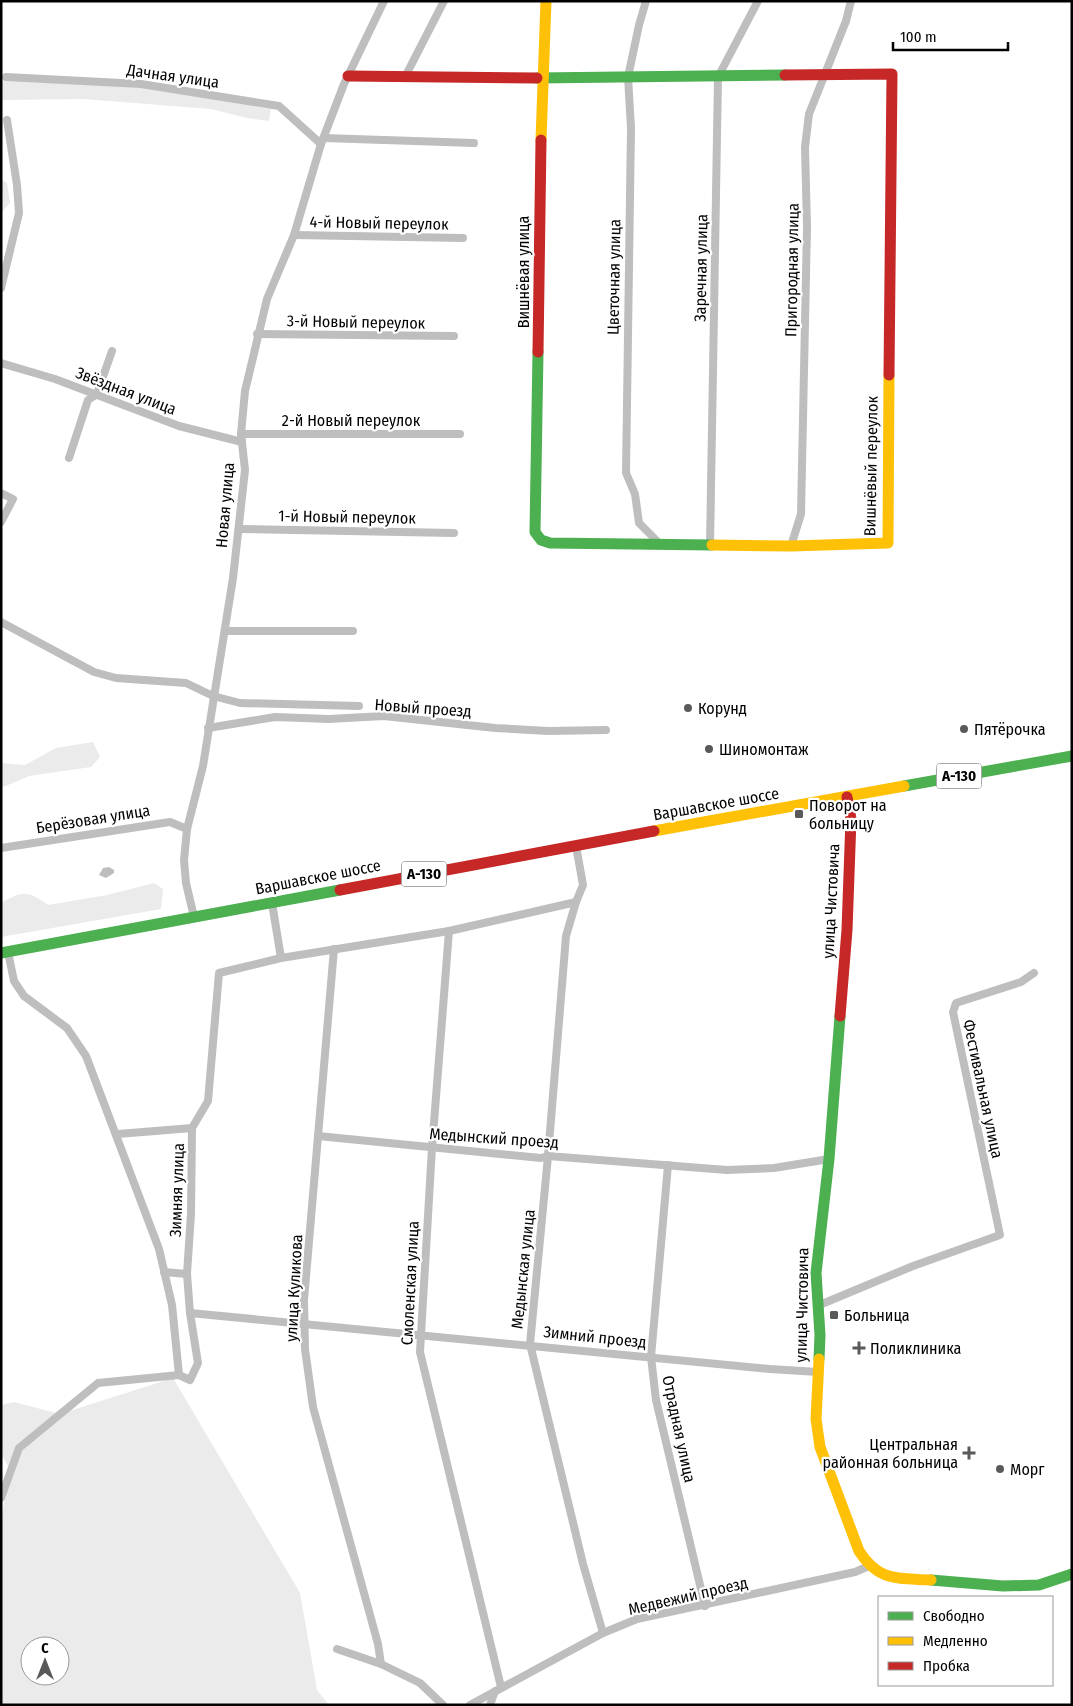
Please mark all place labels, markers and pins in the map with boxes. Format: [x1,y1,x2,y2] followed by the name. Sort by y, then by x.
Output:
[698,699,747,718] place label: Корунд
[682,702,694,714] marker: Корунд
[974,720,1046,739] place label: Пятёрочка
[958,723,970,735] marker: Пятёрочка
[719,740,809,759] place label: Шиномонтаж
[703,743,715,755] marker: Шиномонтаж
[809,796,887,833] place label: Поворот на больницу
[793,808,805,820] marker: Поворот на больницу
[844,1306,910,1325] place label: Больница
[828,1309,840,1321] marker: Больница
[870,1339,961,1358] place label: Поликлиника
[852,1341,866,1355] marker: Поликлиника
[823,1435,958,1472] place label: Центральная районная больница
[962,1446,976,1460] marker: Центральная районная больница
[1010,1460,1045,1479] place label: Морг
[994,1463,1006,1475] marker: Морг

